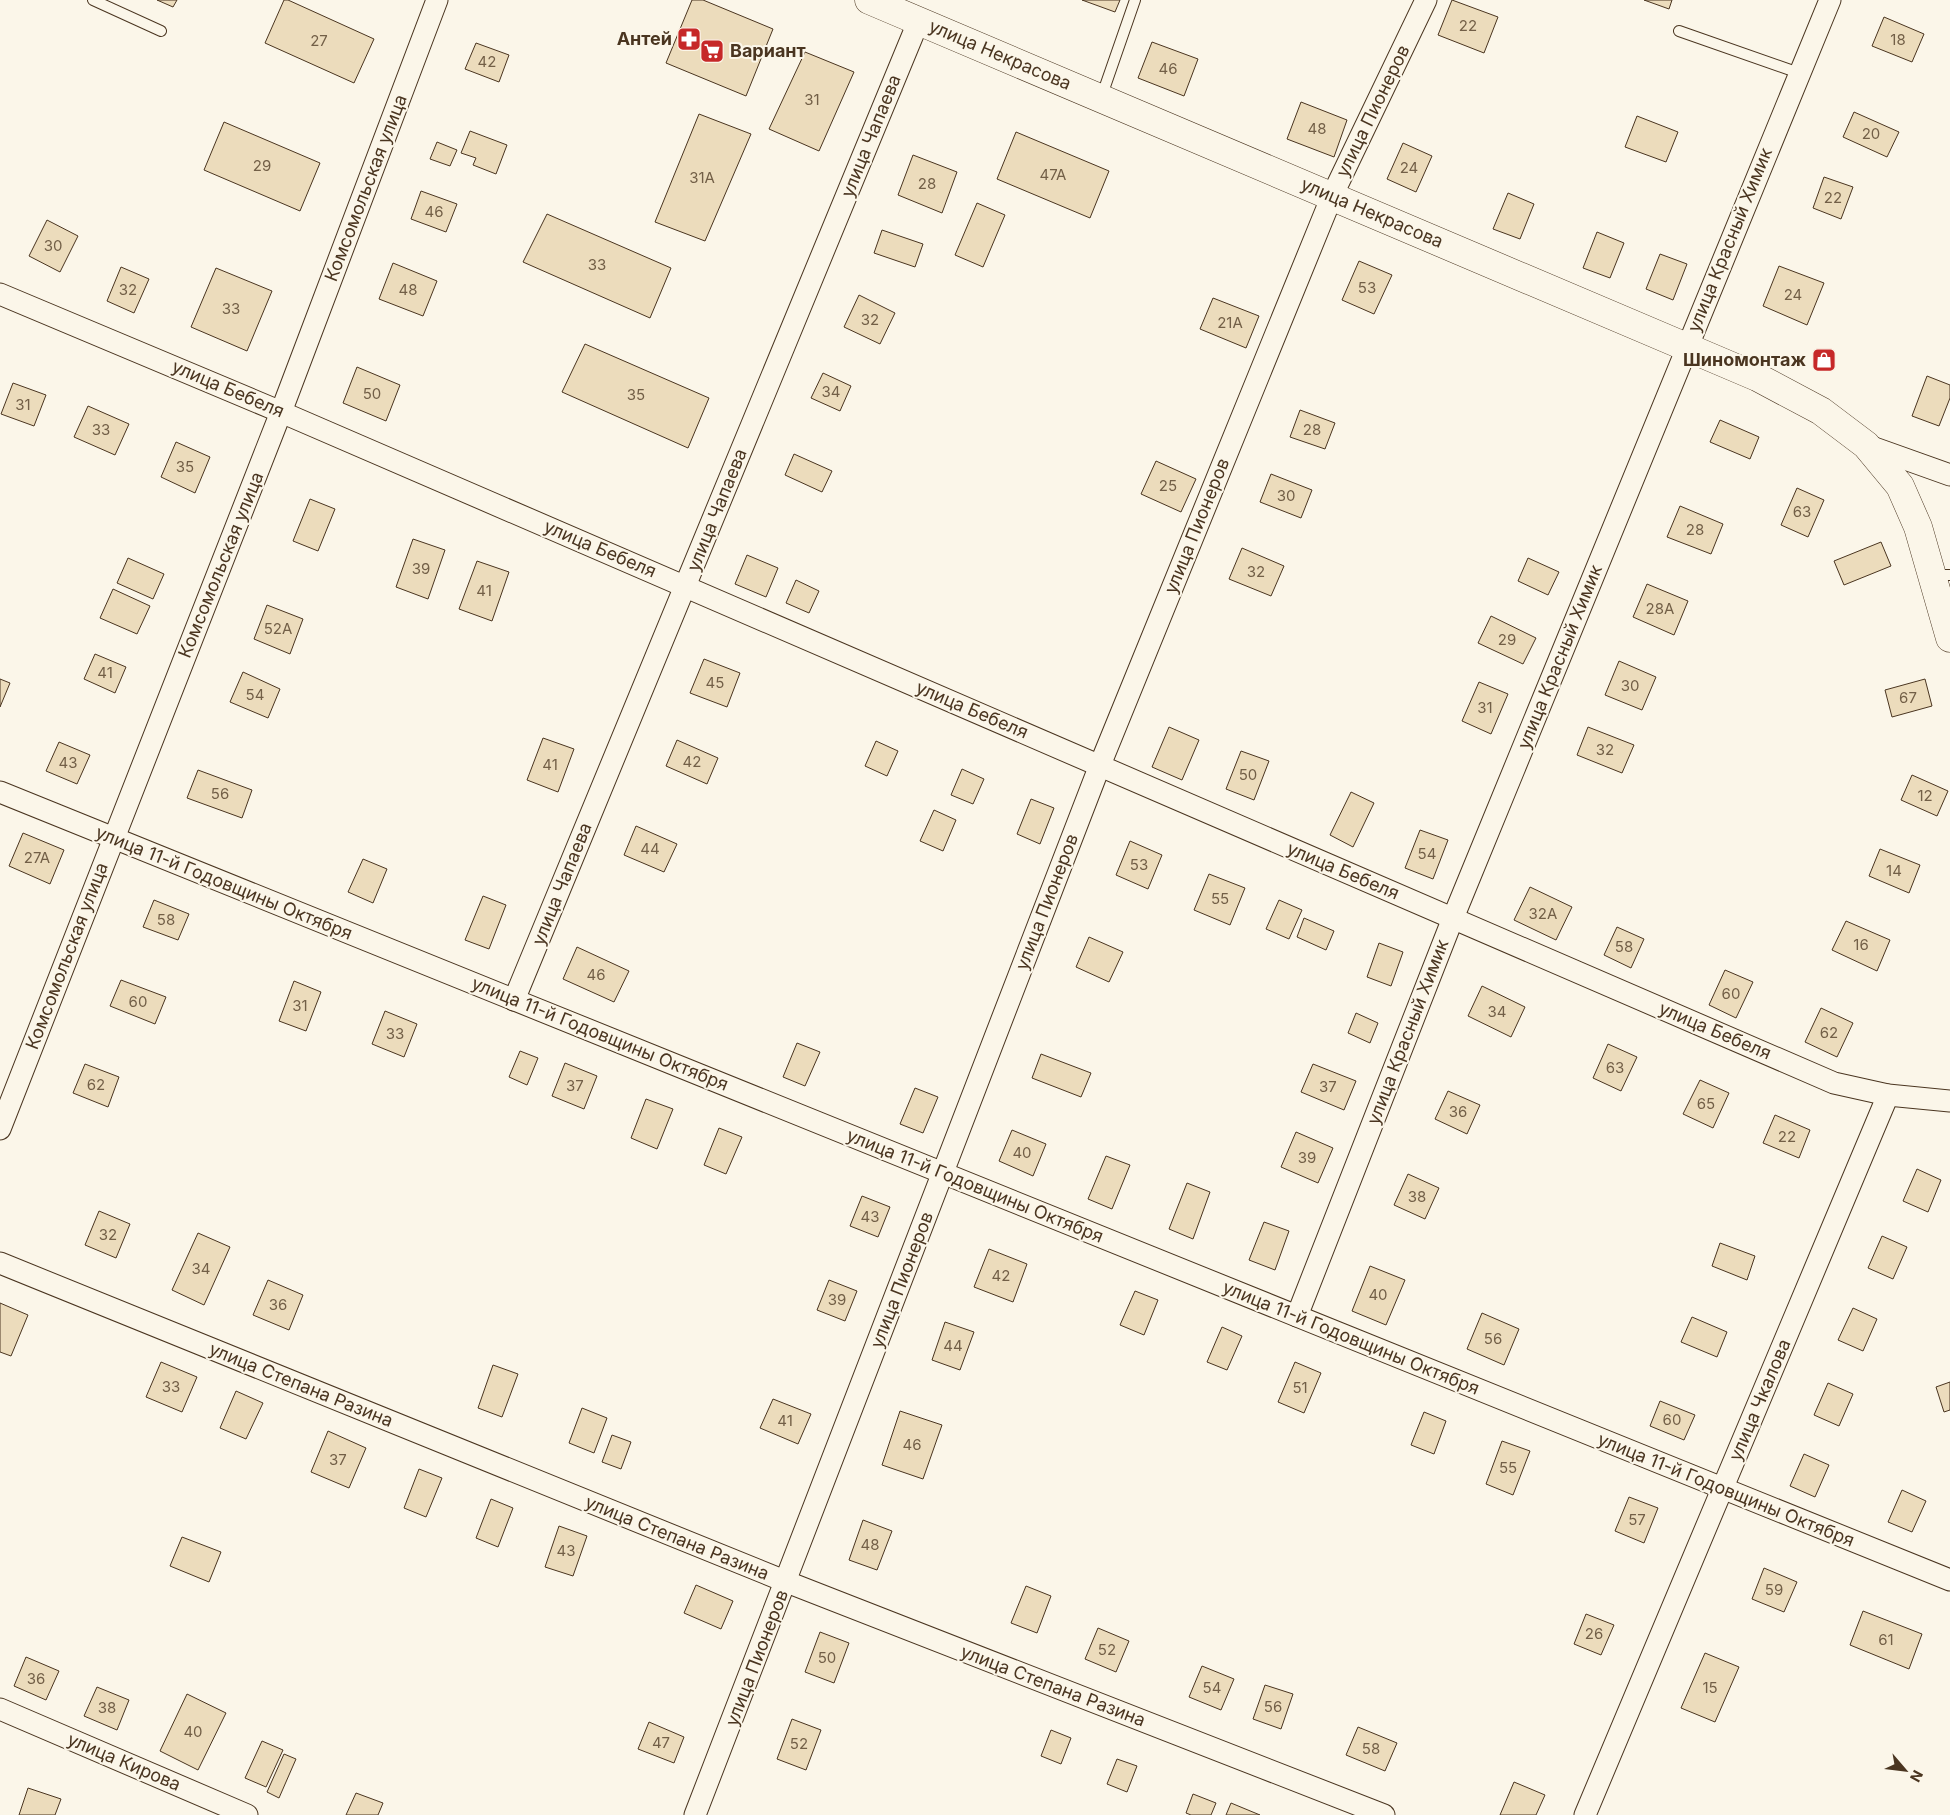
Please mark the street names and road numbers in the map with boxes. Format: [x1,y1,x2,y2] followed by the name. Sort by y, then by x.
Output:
[926,15,1074,94] street label: улица Некрасова
[1332,41,1414,180] street label: улица Пионеров
[836,71,905,200] street label: улица Чапаева
[320,91,411,284] street label: Комсомольская улица
[1683,144,1776,335] street label: улица Красный Химик
[1298,173,1446,252] street label: улица Некрасова
[169,355,287,422] street label: улица Бебеля
[682,445,751,574] street label: улица Чапаева
[1160,455,1233,597] street label: улица Пионеров
[174,469,267,661] street label: Комсомольская улица
[541,515,659,582] street label: улица Бебеля
[1513,561,1606,752] street label: улица Красный Химик
[913,676,1031,743] street label: улица Бебеля
[527,819,596,948] street label: улица Чапаева
[93,821,356,944] street label: улица 11-й Годовщины Октября
[1011,831,1082,973] street label: улица Пионеров
[1284,837,1402,904] street label: улица Бебеля
[21,859,112,1052] street label: Комсомольская улица
[1362,936,1453,1127] street label: улица Красный Химик
[469,972,732,1095] street label: улица 11-й Годовщины Октября
[1656,997,1774,1064] street label: улица Бебеля
[844,1124,1107,1247] street label: улица 11-й Годовщины Октября
[866,1209,937,1351] street label: улица Пионеров
[1220,1276,1483,1399] street label: улица 11-й Годовщины Октября
[1724,1336,1795,1464] street label: улица Чкалова
[206,1338,396,1431] street label: улица Степана Разина
[1595,1428,1858,1551] street label: улица 11-й Годовщины Октября
[582,1491,772,1584] street label: улица Степана Разина
[721,1587,792,1729] street label: улица Пионеров
[958,1641,1149,1731] street label: улица Степана Разина
[64,1728,184,1795] street label: улица Кирова

